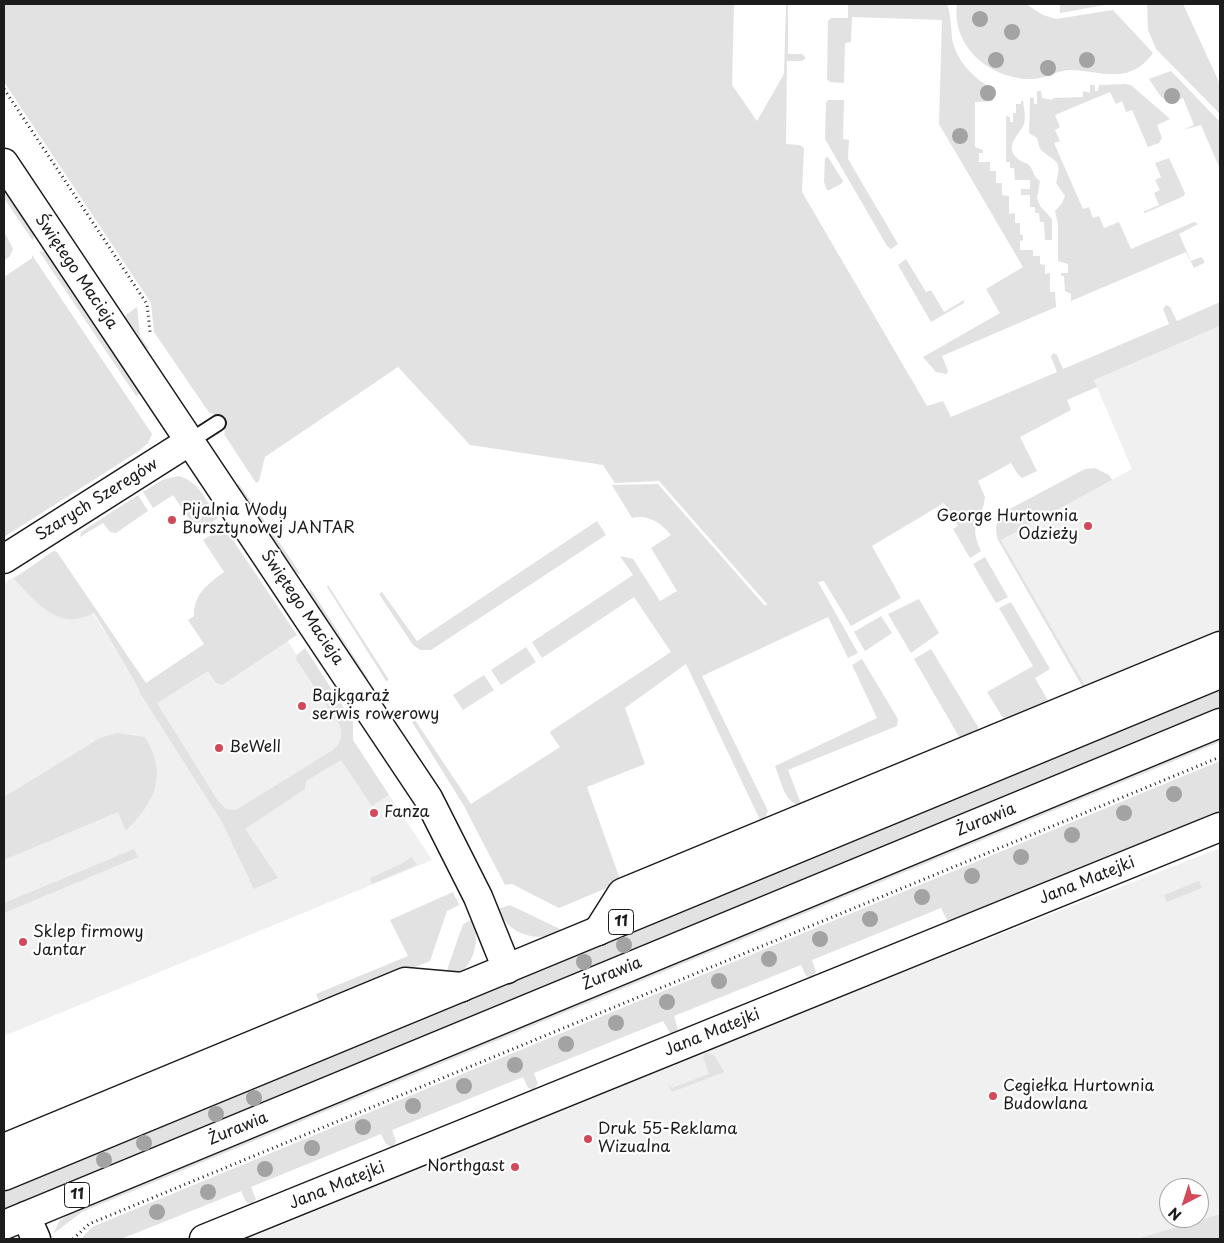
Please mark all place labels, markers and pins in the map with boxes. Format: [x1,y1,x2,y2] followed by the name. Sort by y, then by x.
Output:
[182,501,355,539] place label: Pijalnia Wody Bursztynowej JANTAR
[936,507,1078,545] place label: George Hurtownia Odzieży
[166,514,178,526] marker: Pijalnia Wody Bursztynowej JANTAR
[1082,520,1094,532] marker: George Hurtownia Odzieży
[312,687,439,725] place label: Bajkgaraż serwis rowerowy
[296,700,308,712] marker: Bajkgaraż serwis rowerowy
[229,738,281,758] place label: BeWell
[213,742,225,754] marker: BeWell
[384,803,429,823] place label: Fanza
[368,807,380,819] marker: Fanza
[33,923,143,961] place label: Sklep firmowy Jantar
[17,936,29,948] marker: Sklep firmowy Jantar
[1003,1077,1154,1115] place label: Cegiełka Hurtownia Budowlana
[987,1090,999,1102] marker: Cegiełka Hurtownia Budowlana
[598,1120,737,1158] place label: Druk 55-Reklama Wizualna
[582,1133,594,1145] marker: Druk 55-Reklama Wizualna
[427,1157,505,1177] place label: Northgast
[509,1161,521,1173] marker: Northgast

